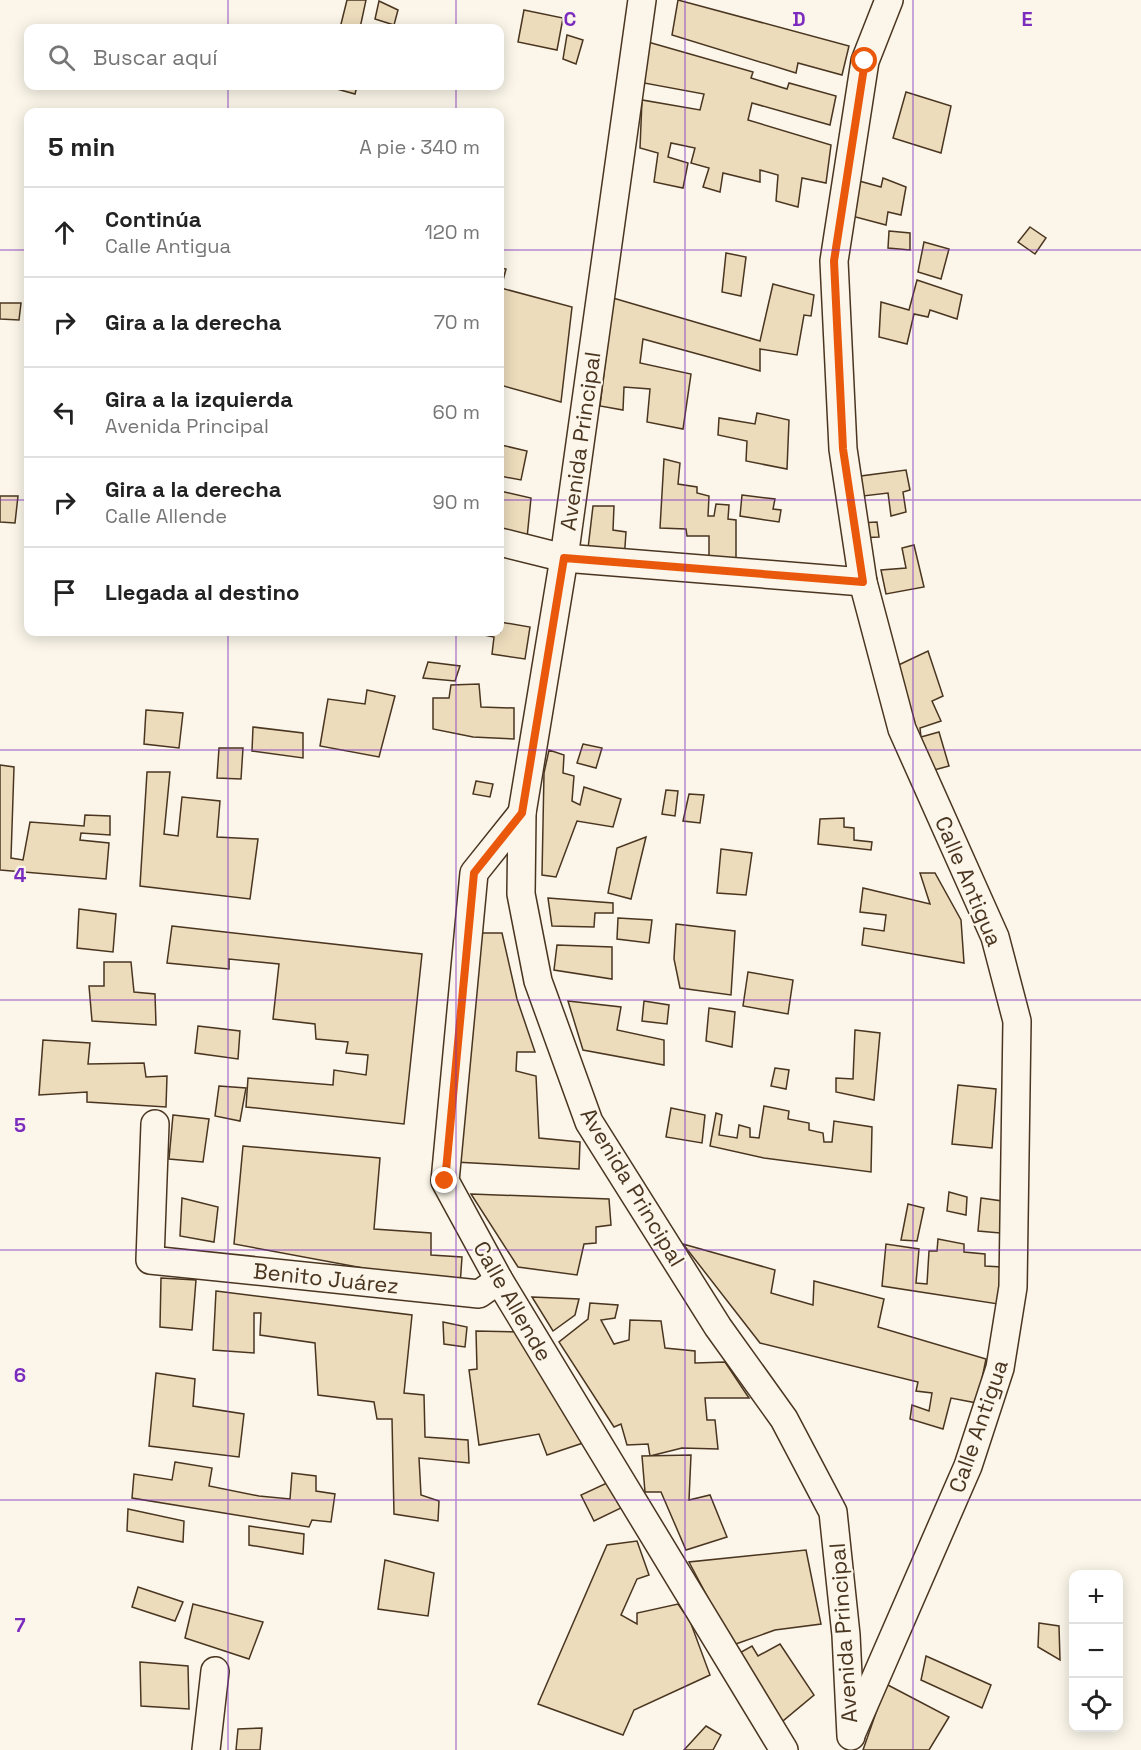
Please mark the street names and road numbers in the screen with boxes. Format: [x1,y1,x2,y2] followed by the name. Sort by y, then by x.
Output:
[554,350,606,532] street label: Avenida Principal
[929,812,1009,951] street label: Calle Antigua
[575,1102,691,1272] street label: Avenida Principal
[467,1236,559,1366] street label: Calle Allende
[252,1256,400,1300] street label: Benito Juárez
[942,1356,1014,1496] street label: Calle Antigua
[823,1542,863,1724] street label: Avenida Principal

